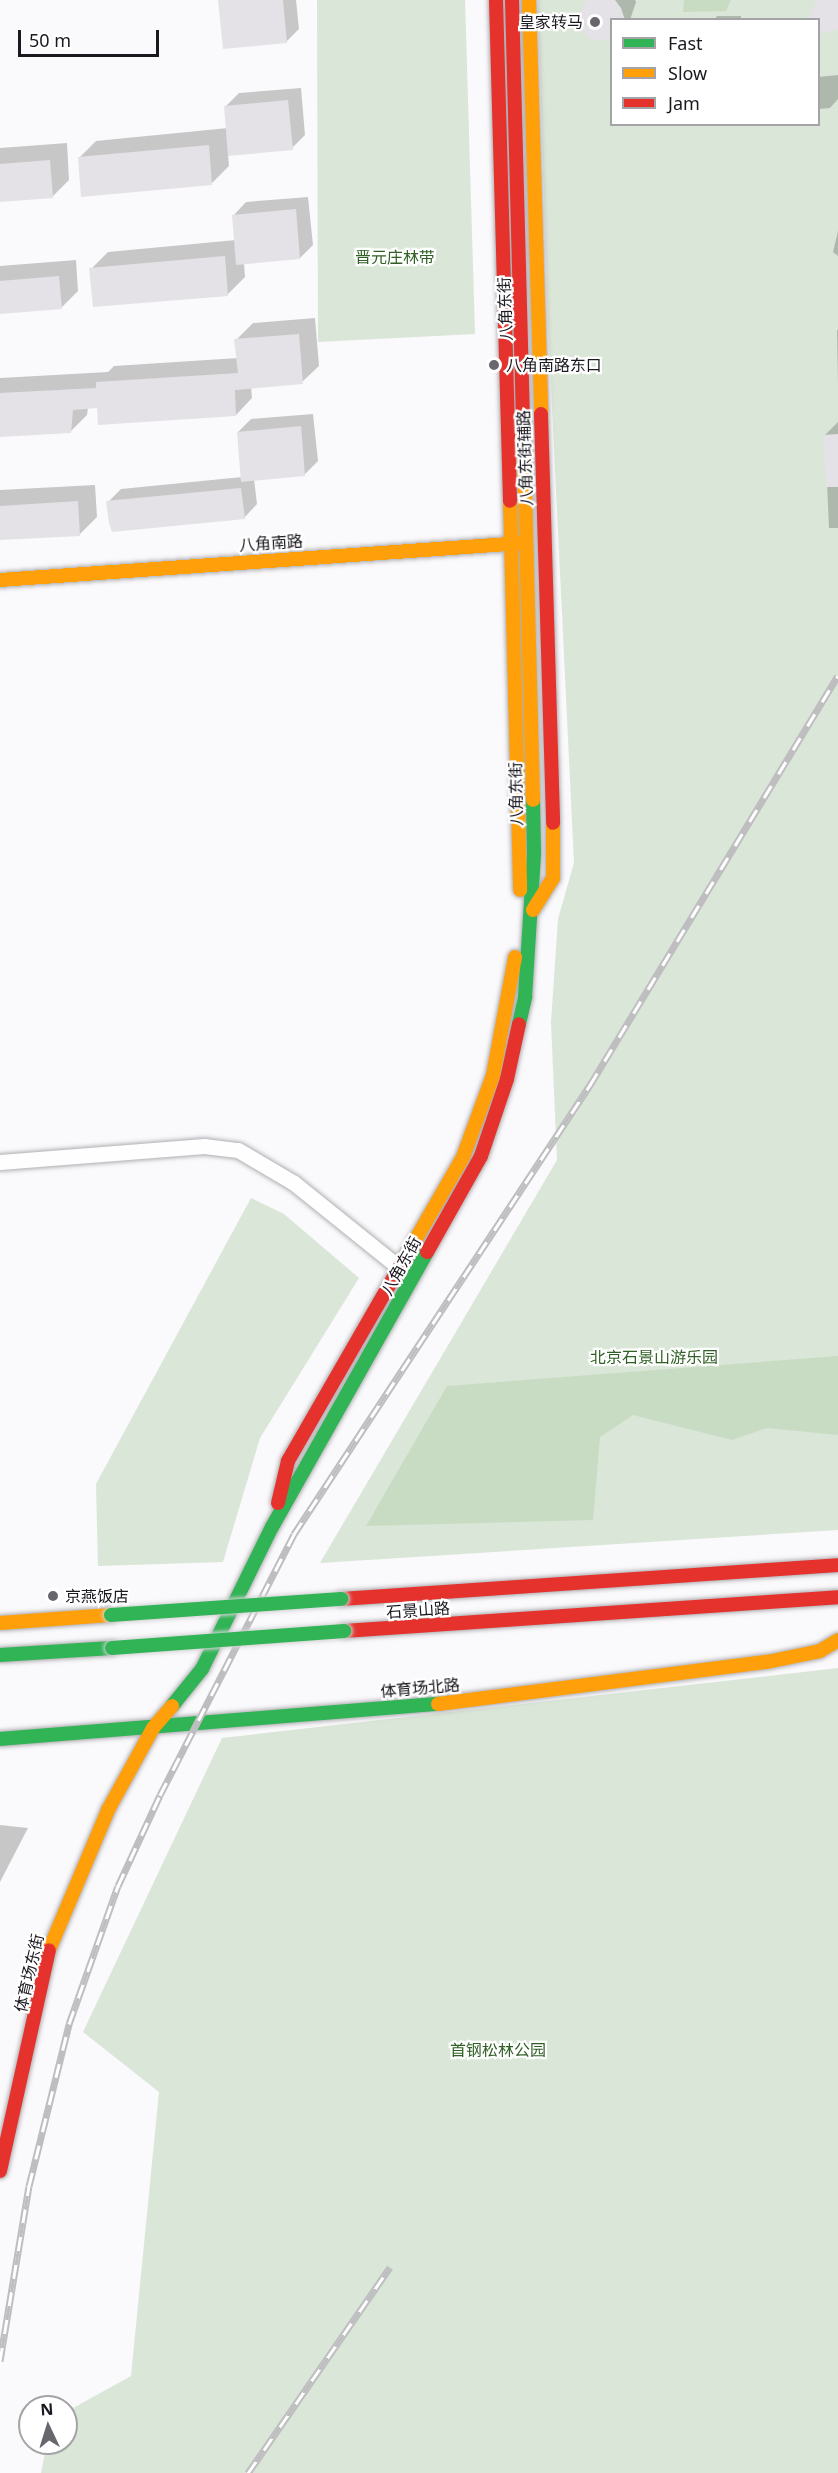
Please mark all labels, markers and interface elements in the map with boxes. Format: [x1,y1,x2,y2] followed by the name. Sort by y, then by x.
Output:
[519,12,583,32] place label: 皇家转马
[588,15,602,29] marker: 皇家转马
[21,18,162,56] scale bar
[610,18,820,126] legend
[29,28,71,52] text: 50 m
[668,31,703,55] text: Fast
[668,61,707,85] text: Slow
[668,91,700,115] text: Jam
[355,247,435,267] park label: 晋元庄林带
[494,277,516,341] street label: 八角东街
[506,355,602,375] place label: 八角南路东口
[487,358,501,372] marker: 八角南路东口
[514,410,536,506] street label: 八角东街辅路
[238,531,304,555] street label: 八角南路
[506,762,526,826] street label: 八角东街
[377,1233,425,1299] street label: 八角东街
[590,1347,718,1367] park label: 北京石景山游乐园
[65,1586,129,1606] place label: 京燕饭店
[46,1589,60,1603] marker: 京燕饭店
[385,1598,451,1622] street label: 石景山路
[379,1675,461,1701] street label: 体育场北路
[11,1932,47,2014] street label: 体育场东街
[450,2040,546,2060] park label: 首钢松林公园
[18,2395,78,2455] north arrow
[40,2398,54,2420] text: N

